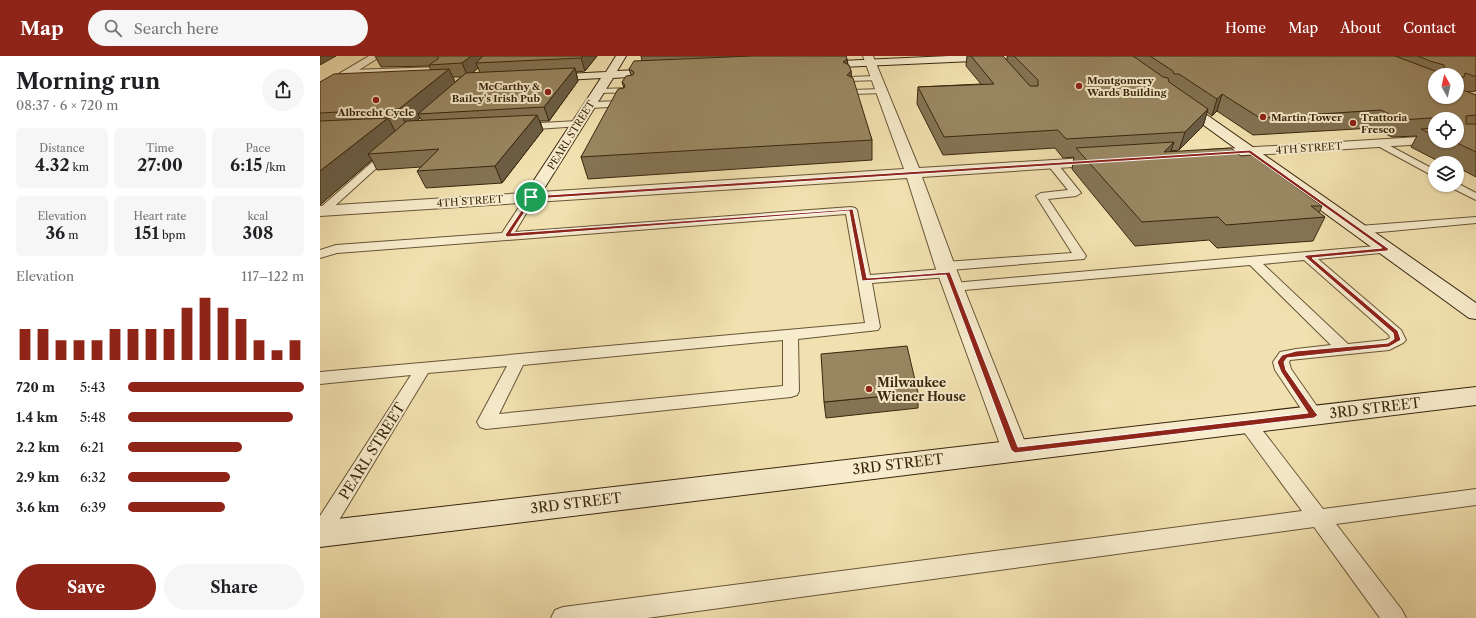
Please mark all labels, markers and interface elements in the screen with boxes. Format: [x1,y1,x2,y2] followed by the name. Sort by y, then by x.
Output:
[88,10,368,46] search box
[20,17,64,40] text: Map
[102,17,124,39] icon: search
[134,19,219,38] text: Search here
[1225,19,1266,37] text: Home
[1288,19,1318,37] text: Map
[1340,19,1381,37] text: About
[1403,19,1456,37] text: Contact
[16,68,160,95] text: Morning run
[1428,68,1464,104] north arrow
[1428,68,1464,192] map controls
[262,69,304,111] button: share
[1086,74,1167,99] place label: Montgomery Wards Building
[452,80,541,105] place label: McCarthy & Bailey's Irish Pub
[1074,81,1084,91] marker: Montgomery Wards Building
[543,87,553,97] marker: McCarthy & Bailey's Irish Pub
[371,95,381,105] marker: Albrecht Cycle
[16,97,118,113] text: 08:37 · 6 × 720 m
[545,98,598,172] street label: PEARL STREET
[337,106,414,119] place label: Albrecht Cycle
[1271,111,1342,124] place label: Martin Tower
[1361,111,1408,136] place label: Trattoria Fresco
[1258,112,1268,122] marker: Martin Tower
[1428,112,1464,148] button: locate
[1348,118,1358,128] marker: Trattoria Fresco
[1275,139,1343,157] street label: 4TH STREET
[39,141,85,155] text: Distance
[146,141,174,155] text: Time
[246,141,270,155] text: Pace
[35,155,69,175] text: 4.32
[137,155,183,175] text: 27:00
[230,155,262,175] text: 6:15
[1428,156,1464,192] button: layers
[69,160,89,174] text: km
[262,160,286,174] text: /km
[514,180,548,214] pin
[520,186,542,208] icon: arrive
[436,192,504,210] street label: 4TH STREET
[37,209,87,223] text: Elevation
[133,209,187,223] text: Heart rate
[248,209,268,223] text: kcal
[46,223,65,243] text: 36
[134,223,159,243] text: 151
[243,223,273,243] text: 308
[65,228,78,242] text: m
[159,228,186,242] text: bpm
[16,268,74,284] text: Elevation
[241,268,304,284] text: 117–122 m
[876,375,966,404] place label: Milwaukee Wiener House
[16,379,55,395] text: 720 m
[80,379,105,395] text: 5:43
[864,384,874,394] marker: Milwaukee Wiener House
[1328,393,1422,423] street label: 3RD STREET
[335,399,409,503] street label: PEARL STREET
[16,409,58,425] text: 1.4 km
[80,409,106,425] text: 5:48
[16,439,60,455] text: 2.2 km
[80,439,104,455] text: 6:21
[851,449,945,479] street label: 3RD STREET
[16,469,60,485] text: 2.9 km
[80,469,106,485] text: 6:32
[529,488,623,518] street label: 3RD STREET
[16,499,60,515] text: 3.6 km
[80,499,106,515] text: 6:39
[16,564,156,610] button: Save
[164,564,304,610] button: Share

